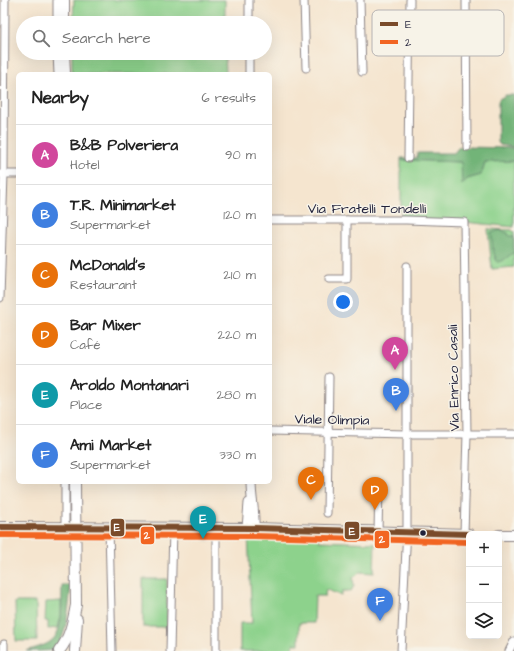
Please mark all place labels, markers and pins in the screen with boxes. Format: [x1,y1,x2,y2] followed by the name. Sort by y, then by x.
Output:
[382,337,408,370] pin: A
[383,378,409,411] pin: B
[298,467,324,500] pin: C
[362,477,388,510] pin: D
[190,506,216,539] pin: E
[418,528,428,538] unlabelled marker
[367,588,393,621] pin: F

